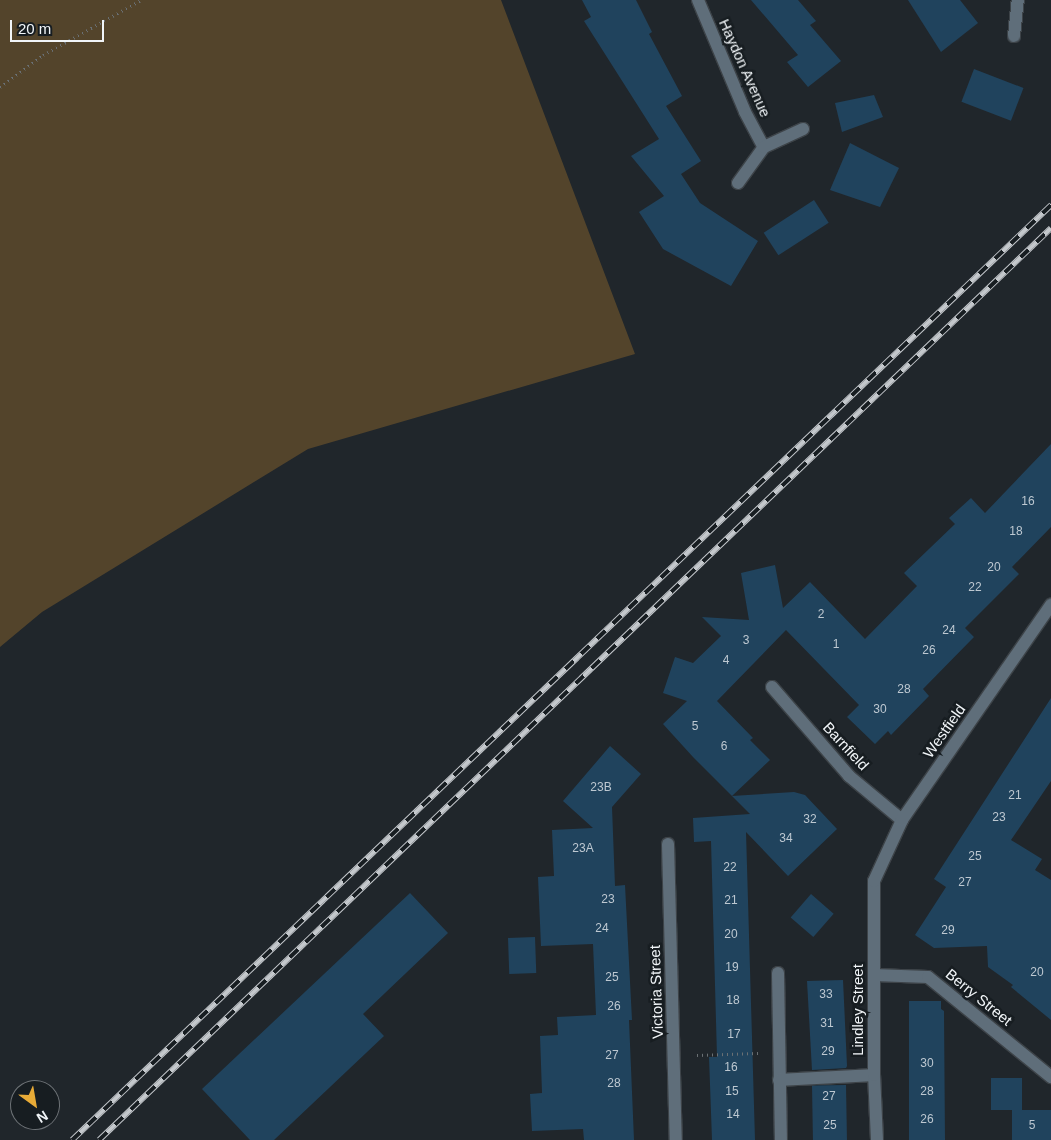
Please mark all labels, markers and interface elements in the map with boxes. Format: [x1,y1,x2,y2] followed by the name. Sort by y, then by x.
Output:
[12,10,106,42] scale bar
[715,16,775,120] street label: Haydon Avenue
[18,20,51,37] text: 20 m
[1021,495,1035,509] house number: 16
[1009,525,1023,539] house number: 18
[987,561,1001,575] house number: 20
[968,581,982,595] house number: 22
[818,608,824,622] house number: 2
[942,624,956,638] house number: 24
[743,634,749,648] house number: 3
[833,638,839,652] house number: 1
[922,644,936,658] house number: 26
[723,654,729,668] house number: 4
[897,683,911,697] house number: 28
[919,701,969,761] street label: Westfield
[873,703,887,717] house number: 30
[819,718,873,774] street label: Barnfield
[692,720,698,734] house number: 5
[721,740,727,754] house number: 6
[590,781,612,795] house number: 23B
[1008,789,1022,803] house number: 21
[992,811,1006,825] house number: 23
[803,813,817,827] house number: 32
[779,832,793,846] house number: 34
[572,842,594,856] house number: 23A
[968,850,982,864] house number: 25
[723,861,737,875] house number: 22
[958,876,972,890] house number: 27
[601,893,615,907] house number: 23
[724,894,738,908] house number: 21
[595,922,609,936] house number: 24
[941,924,955,938] house number: 29
[724,928,738,942] house number: 20
[645,945,667,1039] street label: Victoria Street
[725,961,739,975] house number: 19
[849,964,867,1056] street label: Lindley Street
[942,965,1016,1029] street label: Berry Street
[1030,966,1044,980] house number: 20
[605,971,619,985] house number: 25
[819,988,833,1002] house number: 33
[726,994,740,1008] house number: 18
[607,1000,621,1014] house number: 26
[820,1017,834,1031] house number: 31
[727,1028,741,1042] house number: 17
[821,1045,835,1059] house number: 29
[605,1049,619,1063] house number: 27
[920,1057,934,1071] house number: 30
[724,1061,738,1075] house number: 16
[607,1077,621,1091] house number: 28
[10,1080,60,1130] north arrow
[725,1085,739,1099] house number: 15
[920,1085,934,1099] house number: 28
[822,1090,836,1104] house number: 27
[34,1107,51,1126] text: N
[726,1108,740,1122] house number: 14
[920,1113,934,1127] house number: 26
[823,1119,837,1133] house number: 25
[1029,1119,1035,1133] house number: 5

